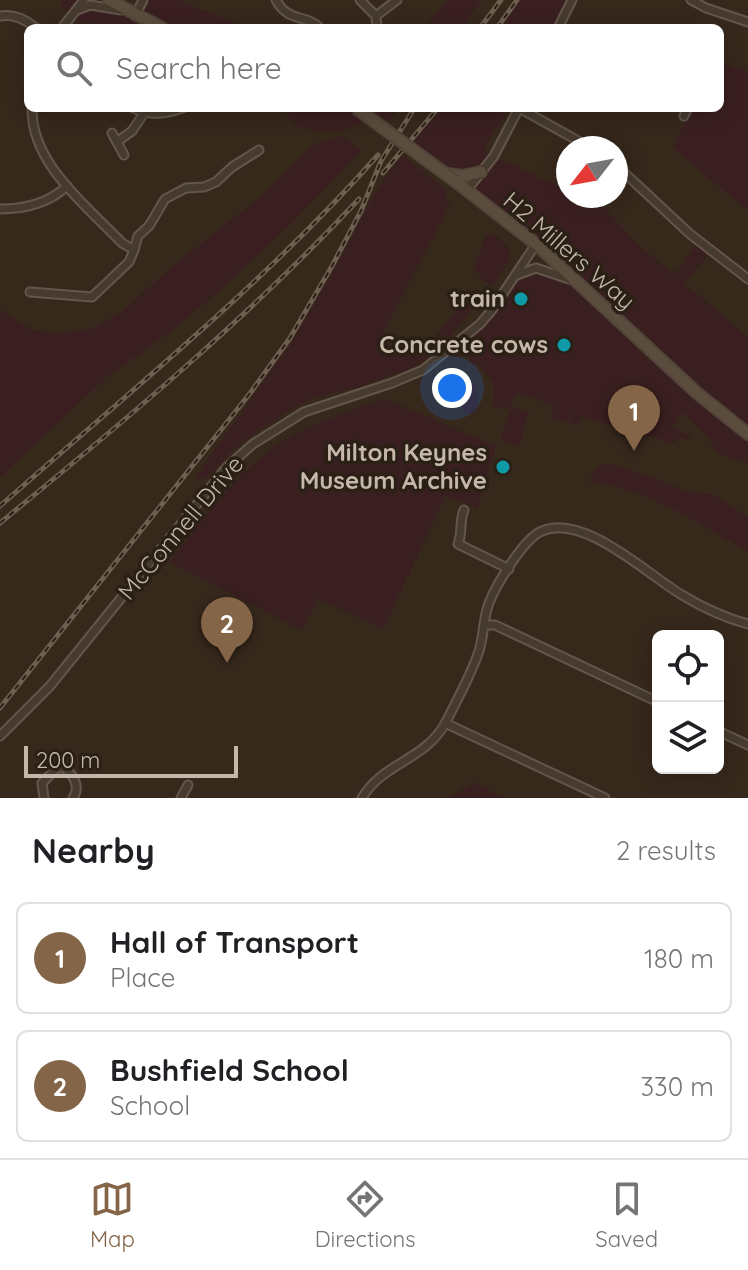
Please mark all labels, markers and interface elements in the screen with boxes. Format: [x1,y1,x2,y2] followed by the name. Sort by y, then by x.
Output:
[24,24,724,112] search box
[52,46,96,90] icon: search
[116,49,282,87] text: Search here
[556,136,628,208] north arrow
[498,185,642,316] street label: H2 Millers Way
[450,283,505,313] place label: train
[512,290,530,308] marker: train
[379,329,548,359] place label: Concrete cows
[555,336,573,354] marker: Concrete cows
[432,368,472,408] your location
[608,385,660,451] pin: 1
[300,437,487,495] place label: Milton Keynes Museum Archive
[111,449,249,606] street label: McConnell Drive
[494,458,512,476] marker: Milton Keynes Museum Archive
[201,597,253,663] pin: 2
[652,630,724,774] map controls
[652,630,724,702] button: locate
[652,702,724,774] button: layers
[24,742,238,778] scale bar
[36,746,100,774] text: 200 m
[32,829,155,872] text: Nearby
[616,834,716,867] text: 2 results
[110,923,359,961] text: Hall of Transport
[55,942,65,975] text: 1
[644,942,714,975] text: 180 m
[110,961,175,994] text: Place
[110,1051,349,1089] text: Bushfield School
[53,1070,67,1103] text: 2
[640,1070,714,1103] text: 330 m
[110,1089,190,1122] text: School
[90,1177,135,1253] tab: Map
[315,1177,415,1253] tab: Directions
[595,1177,658,1253] tab: Saved

